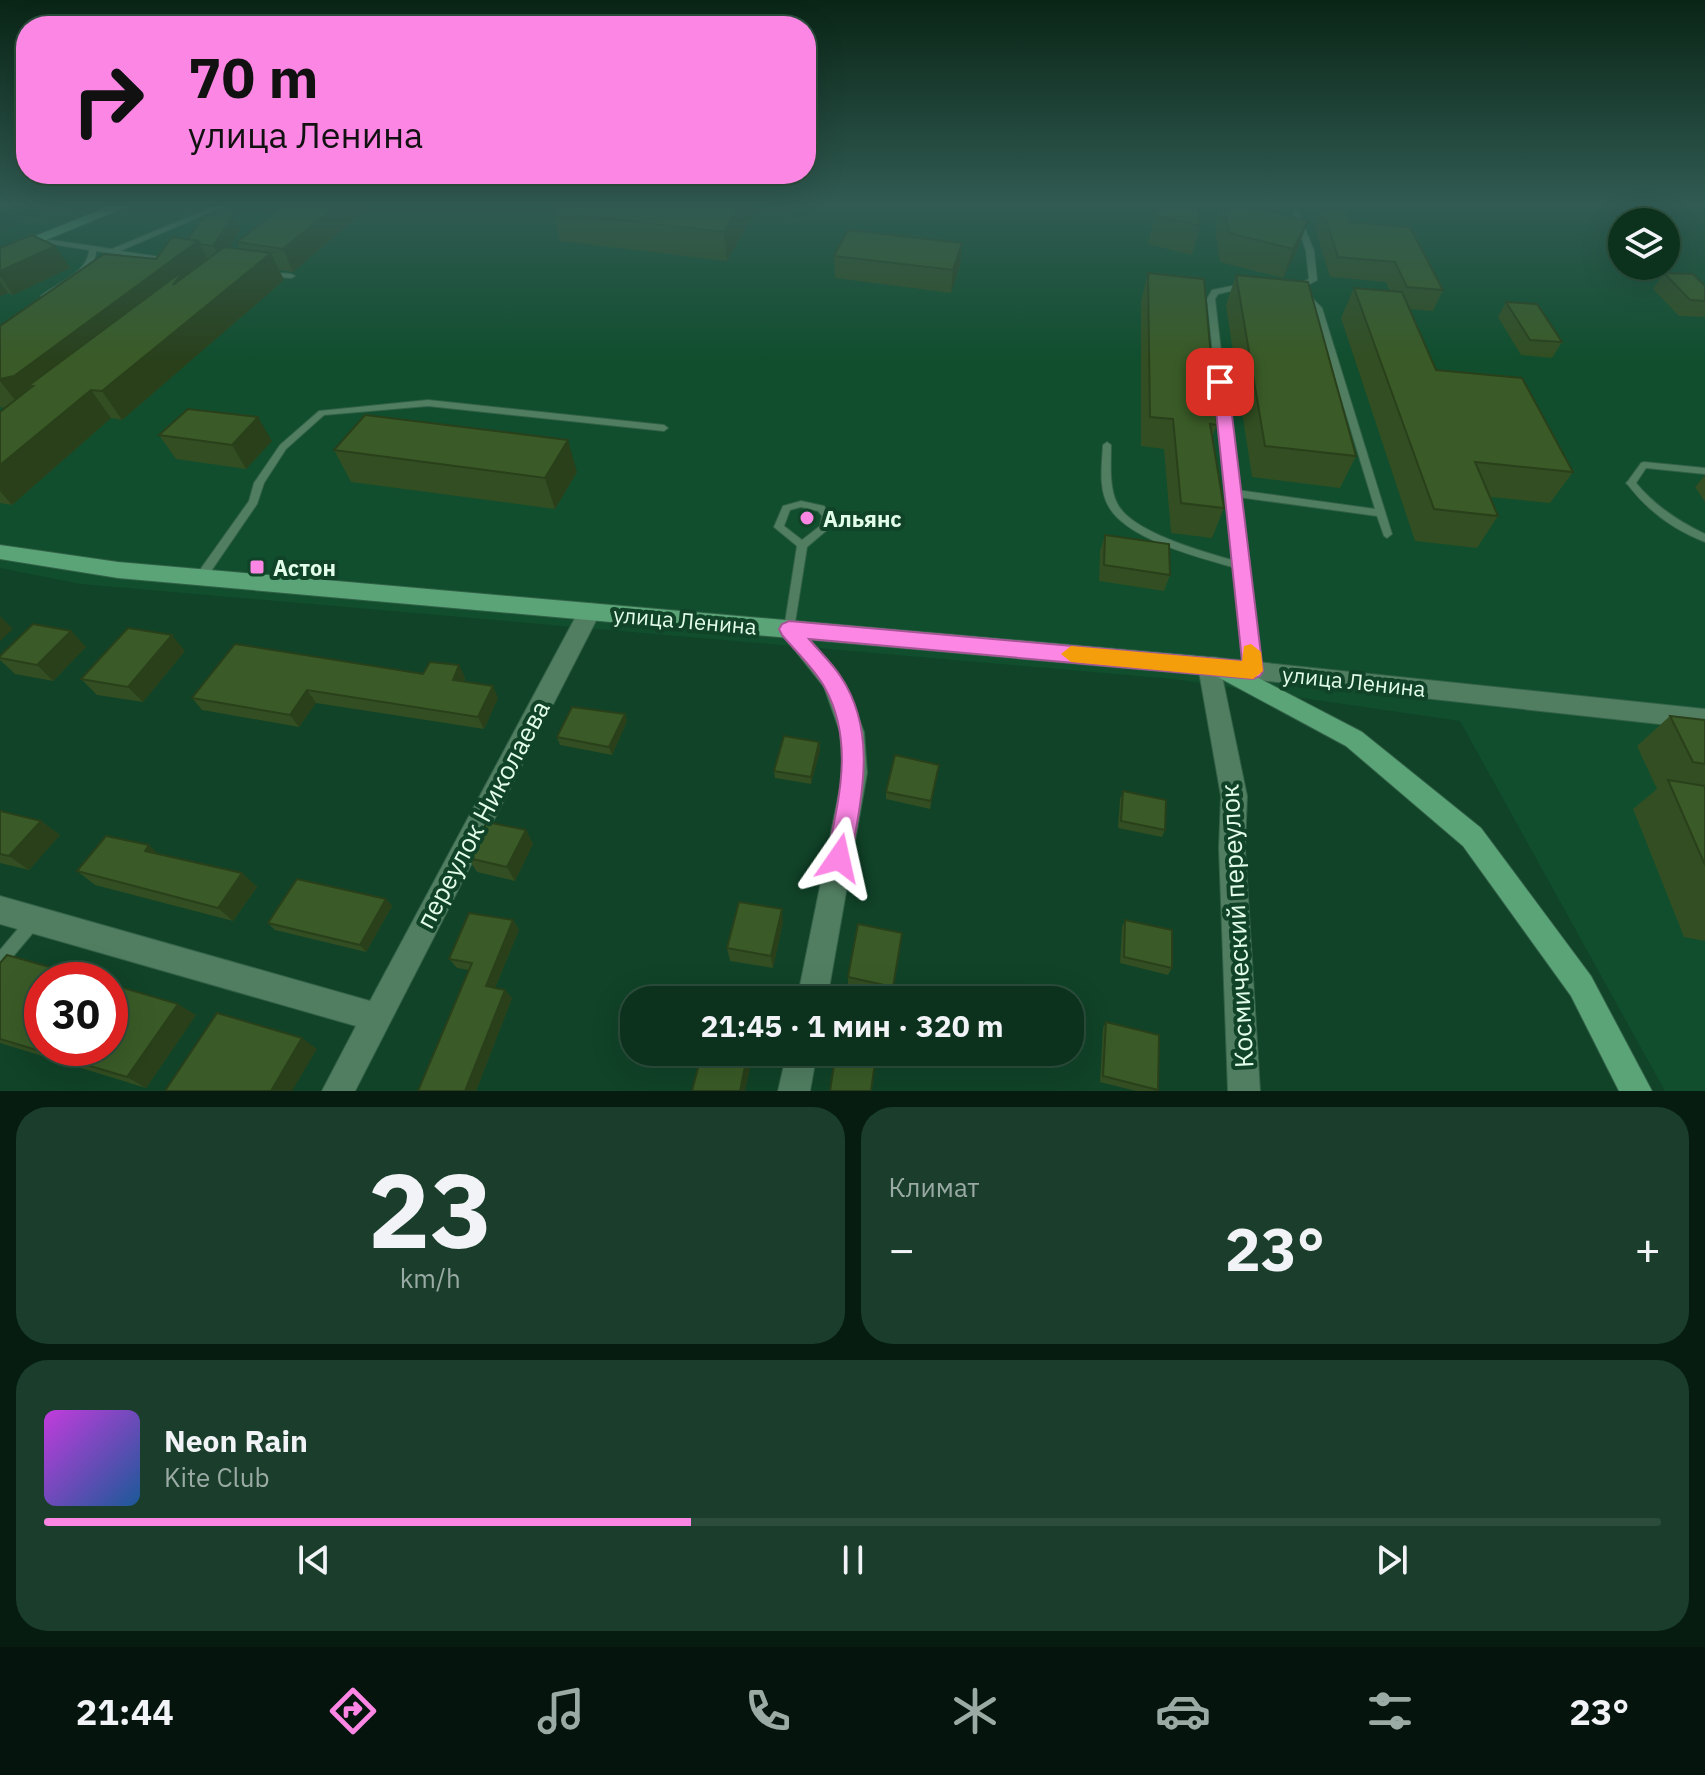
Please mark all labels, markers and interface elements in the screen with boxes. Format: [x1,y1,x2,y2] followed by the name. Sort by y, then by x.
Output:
[188,41,318,113] text: 70 m
[56,48,160,152] icon: right
[188,111,423,158] text: улица Ленина
[1608,208,1680,280] map controls
[1608,208,1680,280] button: layers
[1186,348,1254,416] pin
[1198,360,1242,404] icon: arrive
[823,504,902,533] place label: Альянс
[798,509,816,527] marker: Альянс
[273,553,336,582] place label: Астон
[248,558,266,576] marker: Астон
[612,599,758,641] street label: улица Ленина
[1281,659,1427,703] street label: улица Ленина
[407,694,557,934] street label: переулок Николаева
[1212,783,1260,1069] street label: Космический переулок
[797,816,881,900] position arrow
[24,962,128,1066] speed limit sign: 30
[700,1006,1004,1045] text: 21:45 · 1 мин · 320 m
[368,1141,493,1277] text: 23
[889,1170,980,1204] text: Климат
[1225,1209,1325,1288] text: 23°
[889,1220,915,1277] text: −
[1635,1220,1661,1277] text: +
[400,1261,461,1295] text: km/h
[164,1421,308,1460] text: Neon Rain
[164,1460,269,1494] text: Kite Club
[292,1538,336,1582] icon: previous
[831,1538,875,1582] icon: pause
[1370,1538,1414,1582] icon: next
[325,1683,381,1739] icon: directions
[533,1683,589,1739] icon: music
[740,1683,796,1739] icon: phone
[947,1683,1003,1739] icon: climate
[1155,1683,1211,1739] icon: car
[1362,1683,1418,1739] icon: filters
[76,1688,174,1735] text: 21:44
[1569,1688,1629,1735] text: 23°

